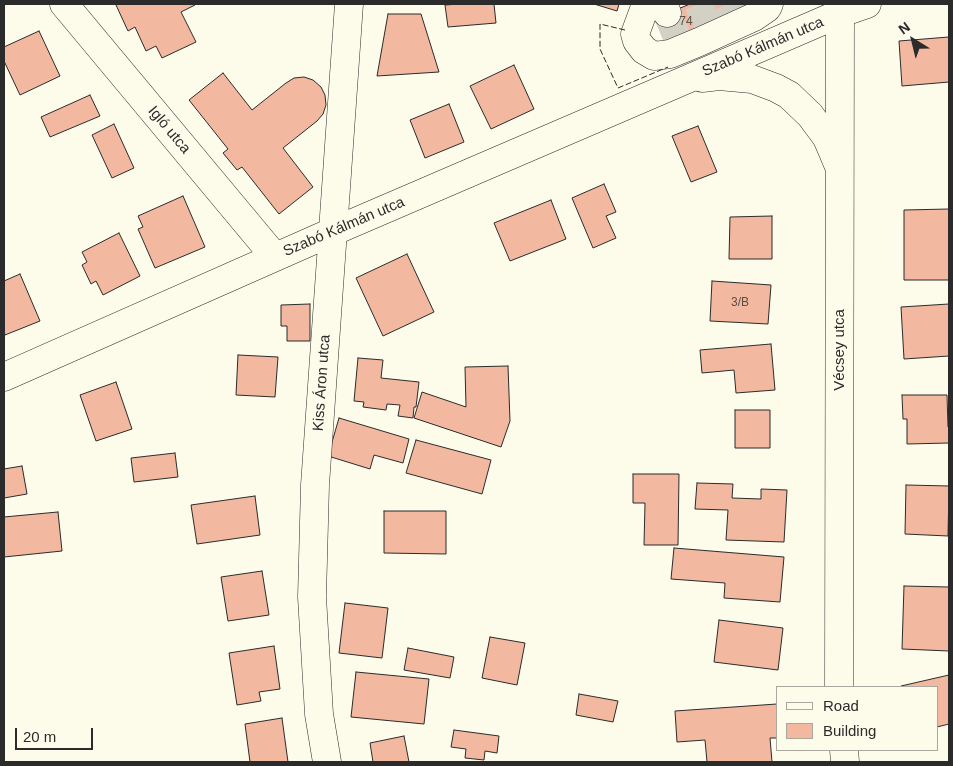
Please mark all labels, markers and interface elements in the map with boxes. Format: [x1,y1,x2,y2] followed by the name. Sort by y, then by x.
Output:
[700,13,826,81] street label: Szabó Kálmán utca
[679,15,693,29] house number: 74
[888,15,938,65] north arrow
[895,18,913,37] text: N
[144,102,194,158] street label: Igló utca
[281,193,407,261] street label: Szabó Kálmán utca
[731,296,749,310] house number: 3/B
[831,309,849,391] street label: Vécsey utca
[310,334,334,432] street label: Kiss Áron utca
[776,686,938,751] legend
[823,697,859,714] text: Road
[18,718,95,750] scale bar
[823,722,876,739] text: Building
[23,728,56,745] text: 20 m

